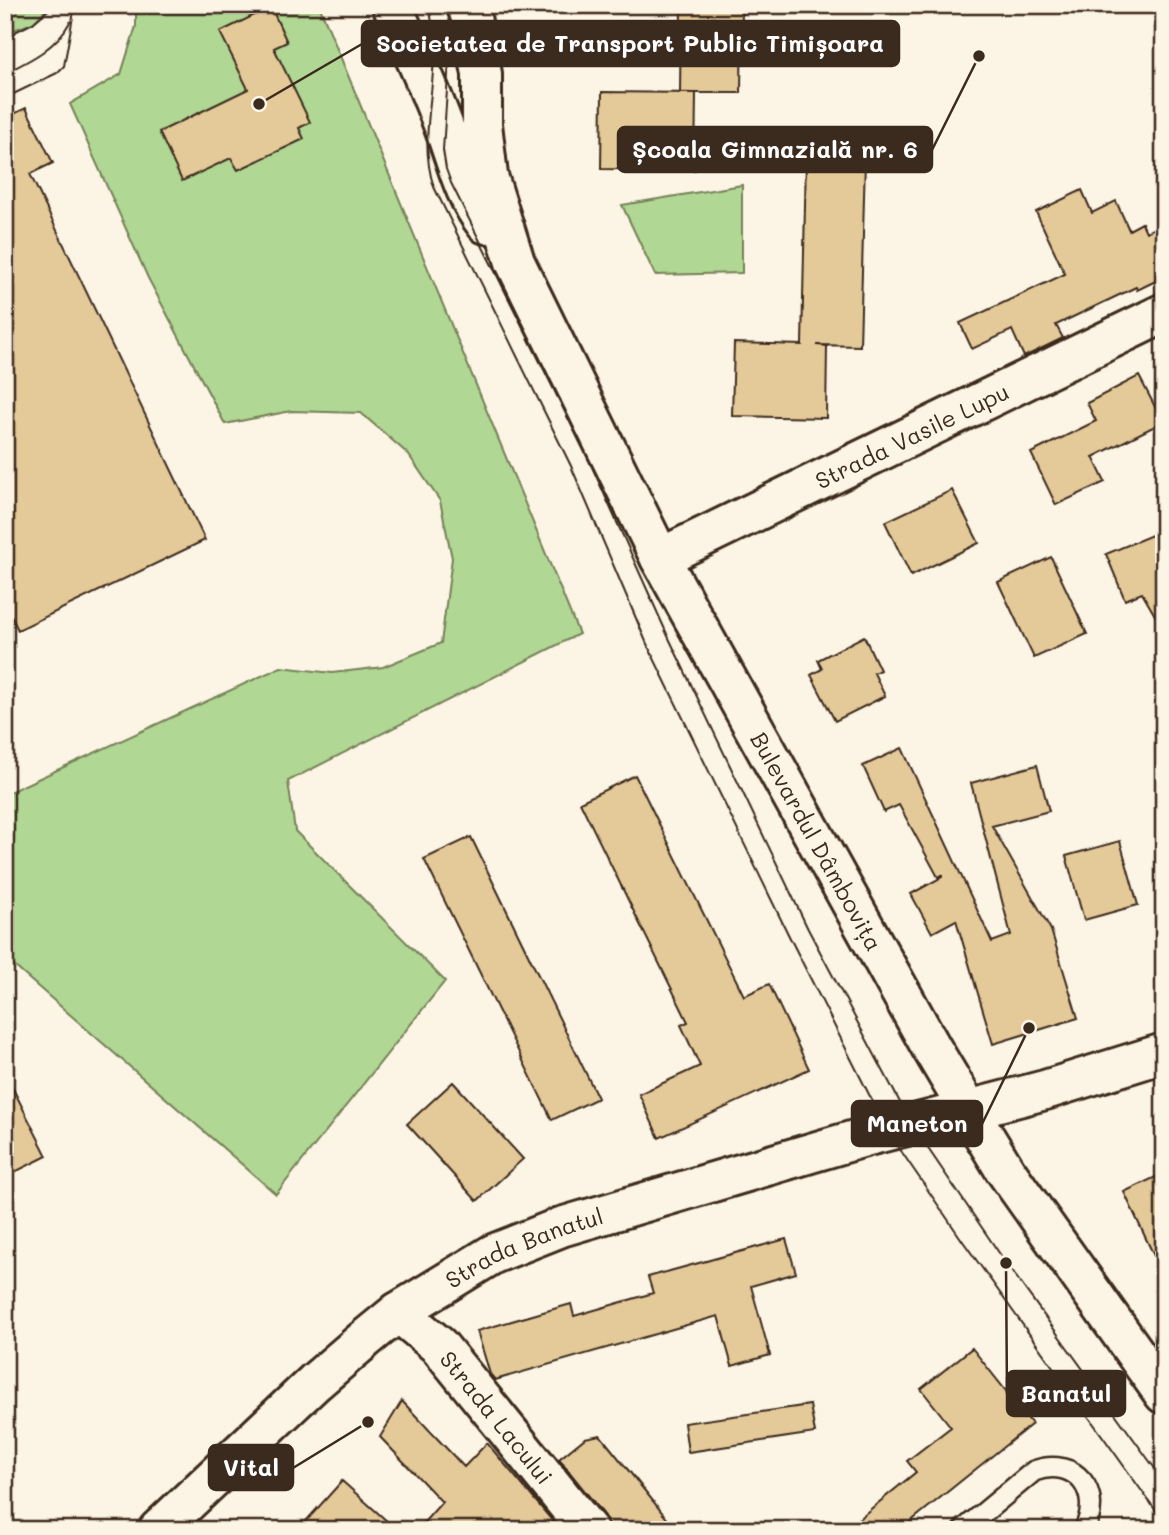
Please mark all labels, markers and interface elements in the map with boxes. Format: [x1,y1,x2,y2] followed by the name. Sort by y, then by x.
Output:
[362,21,899,66] callout: Societatea de Transport Public Timișoara
[376,27,884,59] text: Societatea de Transport Public Timișoara
[618,127,932,172] callout: Școala Gimnazială nr. 6
[632,133,918,165] text: Școala Gimnazială nr. 6
[810,376,1014,495] street label: Strada Vasile Lupu
[744,726,890,956] street label: Bulevardul Dâmbovița
[852,1101,982,1146] callout: Maneton
[866,1107,968,1138] text: Maneton
[440,1200,606,1295] street label: Strada Banatul
[434,1344,560,1490] street label: Strada Lacului
[1007,1371,1125,1416] callout: Banatul
[1021,1377,1111,1408] text: Banatul
[209,1445,293,1490] callout: Vital
[223,1451,279,1482] text: Vital

